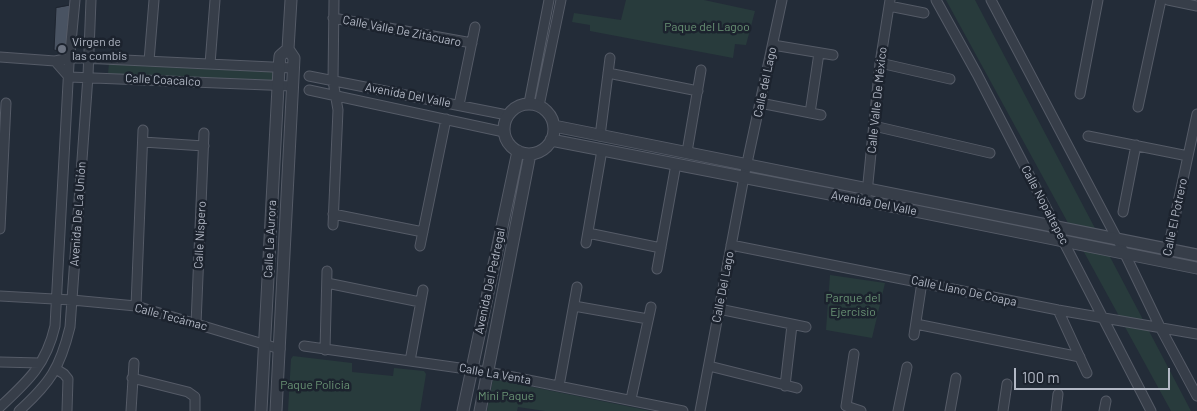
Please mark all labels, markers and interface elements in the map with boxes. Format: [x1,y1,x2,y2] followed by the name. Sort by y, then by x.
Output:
[341,12,463,50] street label: Calle Valle De Zitácuaro
[664,20,750,34] park label: Paque del Lagoo
[72,35,127,63] place label: Virgen de las combis
[56,43,68,55] marker: Virgen de las combis
[751,45,779,119] street label: Calle del Lago
[864,46,890,154] street label: Calle Valle De México
[125,71,201,89] street label: Calle Coacalco
[364,80,452,110] street label: Avenida Del Valle
[67,161,89,267] street label: Avenida De La Unión
[1018,163,1072,247] street label: Calle Nopaltepec
[1160,177,1190,257] street label: Calle El Potrero
[830,188,918,218] street label: Avenida Del Valle
[261,200,279,278] street label: Calle La Aurora
[191,201,209,269] street label: Calle Níspero
[472,227,508,335] street label: Avenida Del Pedregal
[709,250,737,324] street label: Calle Del Lago
[910,273,1018,309] street label: Calle Llano De Coapa
[826,291,880,319] park label: Parque del Ejercisio
[133,300,209,334] street label: Calle Tecámac
[1017,358,1173,390] scale bar
[458,361,532,387] street label: Calle La Venta
[1022,368,1060,386] text: 100 m
[280,378,350,392] park label: Paque Policia
[478,389,534,403] park label: Mini Paque

